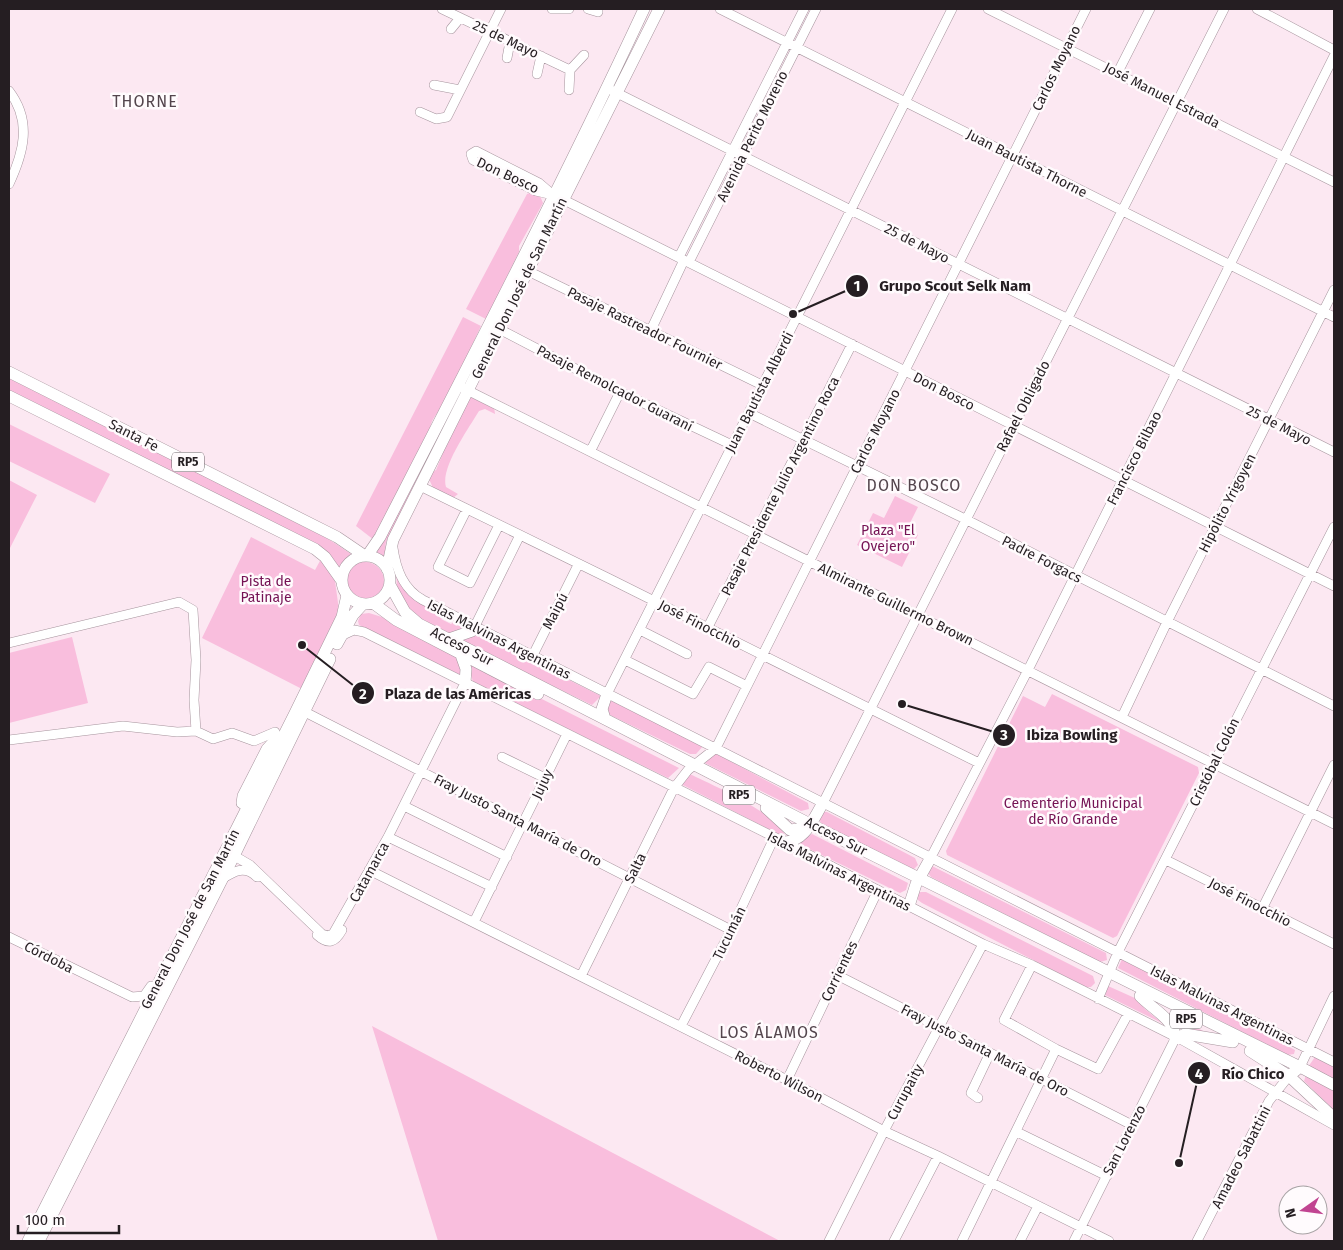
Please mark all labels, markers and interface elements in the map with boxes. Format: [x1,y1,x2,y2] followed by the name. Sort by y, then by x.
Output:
[470,17,541,62] street label: 25 de Mayo
[1028,23,1084,114] street label: Carlos Moyano
[1101,59,1223,132] street label: José Manuel Estrada
[713,68,792,205] street label: Avenida Perito Moreno
[112,92,178,111] district label: THORNE
[964,126,1090,201] street label: Juan Bautista Thorne
[474,154,542,197] street label: Don Bosco
[468,195,571,382] street label: General Don José de San Martín
[881,220,952,267] street label: 25 de Mayo
[845,271,1041,301] callout: Grupo Scout Selk Nam
[854,277,860,295] text: 1
[879,277,1031,295] text: Grupo Scout Selk Nam
[564,283,726,374] street label: Pasaje Rastreador Fournier
[722,329,797,456] street label: Juan Bautista Alberdi
[534,342,696,435] street label: Pasaje Remolcador Guaraní
[993,358,1054,455] street label: Rafael Obligado
[910,369,977,414] street label: Don Bosco
[718,374,843,599] street label: Pasaje Presidente Julio Argentino Roca
[847,386,904,476] street label: Carlos Moyano
[1243,402,1314,449] street label: 25 de Mayo
[1103,408,1165,508] street label: Francisco Bilbao
[106,416,162,455] street label: Santa Fe
[1195,451,1260,556] street label: Hipólito Yrigoyen
[172,452,204,472] road number: RP5
[867,476,961,495] district label: DON BOSCO
[861,522,915,555] park label: Plaza "El Ovejero"
[999,532,1085,587] street label: Padre Forgacs
[815,559,976,650] street label: Almirante Guillermo Brown
[240,573,292,606] park label: Pista de Patinaje
[539,590,572,632] street label: Maipú
[424,596,574,683] street label: Islas Malvinas Argentinas
[656,596,744,653] street label: José Finocchio
[428,623,496,670] street label: Acceso Sur
[350,678,542,708] callout: Plaza de las Américas
[359,685,367,703] text: 2
[385,685,531,703] text: Plaza de las Américas
[1186,715,1243,809] street label: Cristóbal Colón
[992,720,1128,750] callout: Ibiza Bowling
[999,726,1008,744] text: 3
[1027,726,1118,744] text: Ibiza Bowling
[528,766,557,802] street label: Jujuy
[431,771,605,870] street label: Fray Justo Santa María de Oro
[723,786,755,804] road number: RP5
[1004,795,1142,828] park label: Cementerio Municipal de Río Grande
[802,813,870,860] street label: Acceso Sur
[137,826,243,1012] street label: General Don José de San Martín
[764,828,914,915] street label: Islas Malvinas Argentinas
[346,839,393,906] street label: Catamarca
[621,850,650,886] street label: Salta
[1206,874,1294,931] street label: José Finocchio
[709,904,750,963] street label: Tucumán
[21,938,76,977] street label: Córdoba
[817,938,862,1004] street label: Corrientes
[1147,962,1297,1049] street label: Islas Malvinas Argentinas
[898,1001,1072,1100] street label: Fray Justo Santa María de Oro
[1170,1010,1202,1028] road number: RP5
[719,1022,819,1042] district label: LOS ÁLAMOS
[732,1047,826,1106] street label: Roberto Wilson
[1187,1058,1294,1088] callout: Río Chico
[884,1061,927,1123] street label: Curupaity
[1195,1065,1204,1083] text: 4
[1222,1065,1285,1083] text: Río Chico
[1099,1102,1149,1178] street label: San Lorenzo
[1208,1103,1275,1211] street label: Amadeo Sabattini
[1278,1185,1328,1235] north arrow
[18,1202,119,1234] scale bar
[1281,1206,1300,1220] text: N
[25,1211,65,1229] text: 100 m

